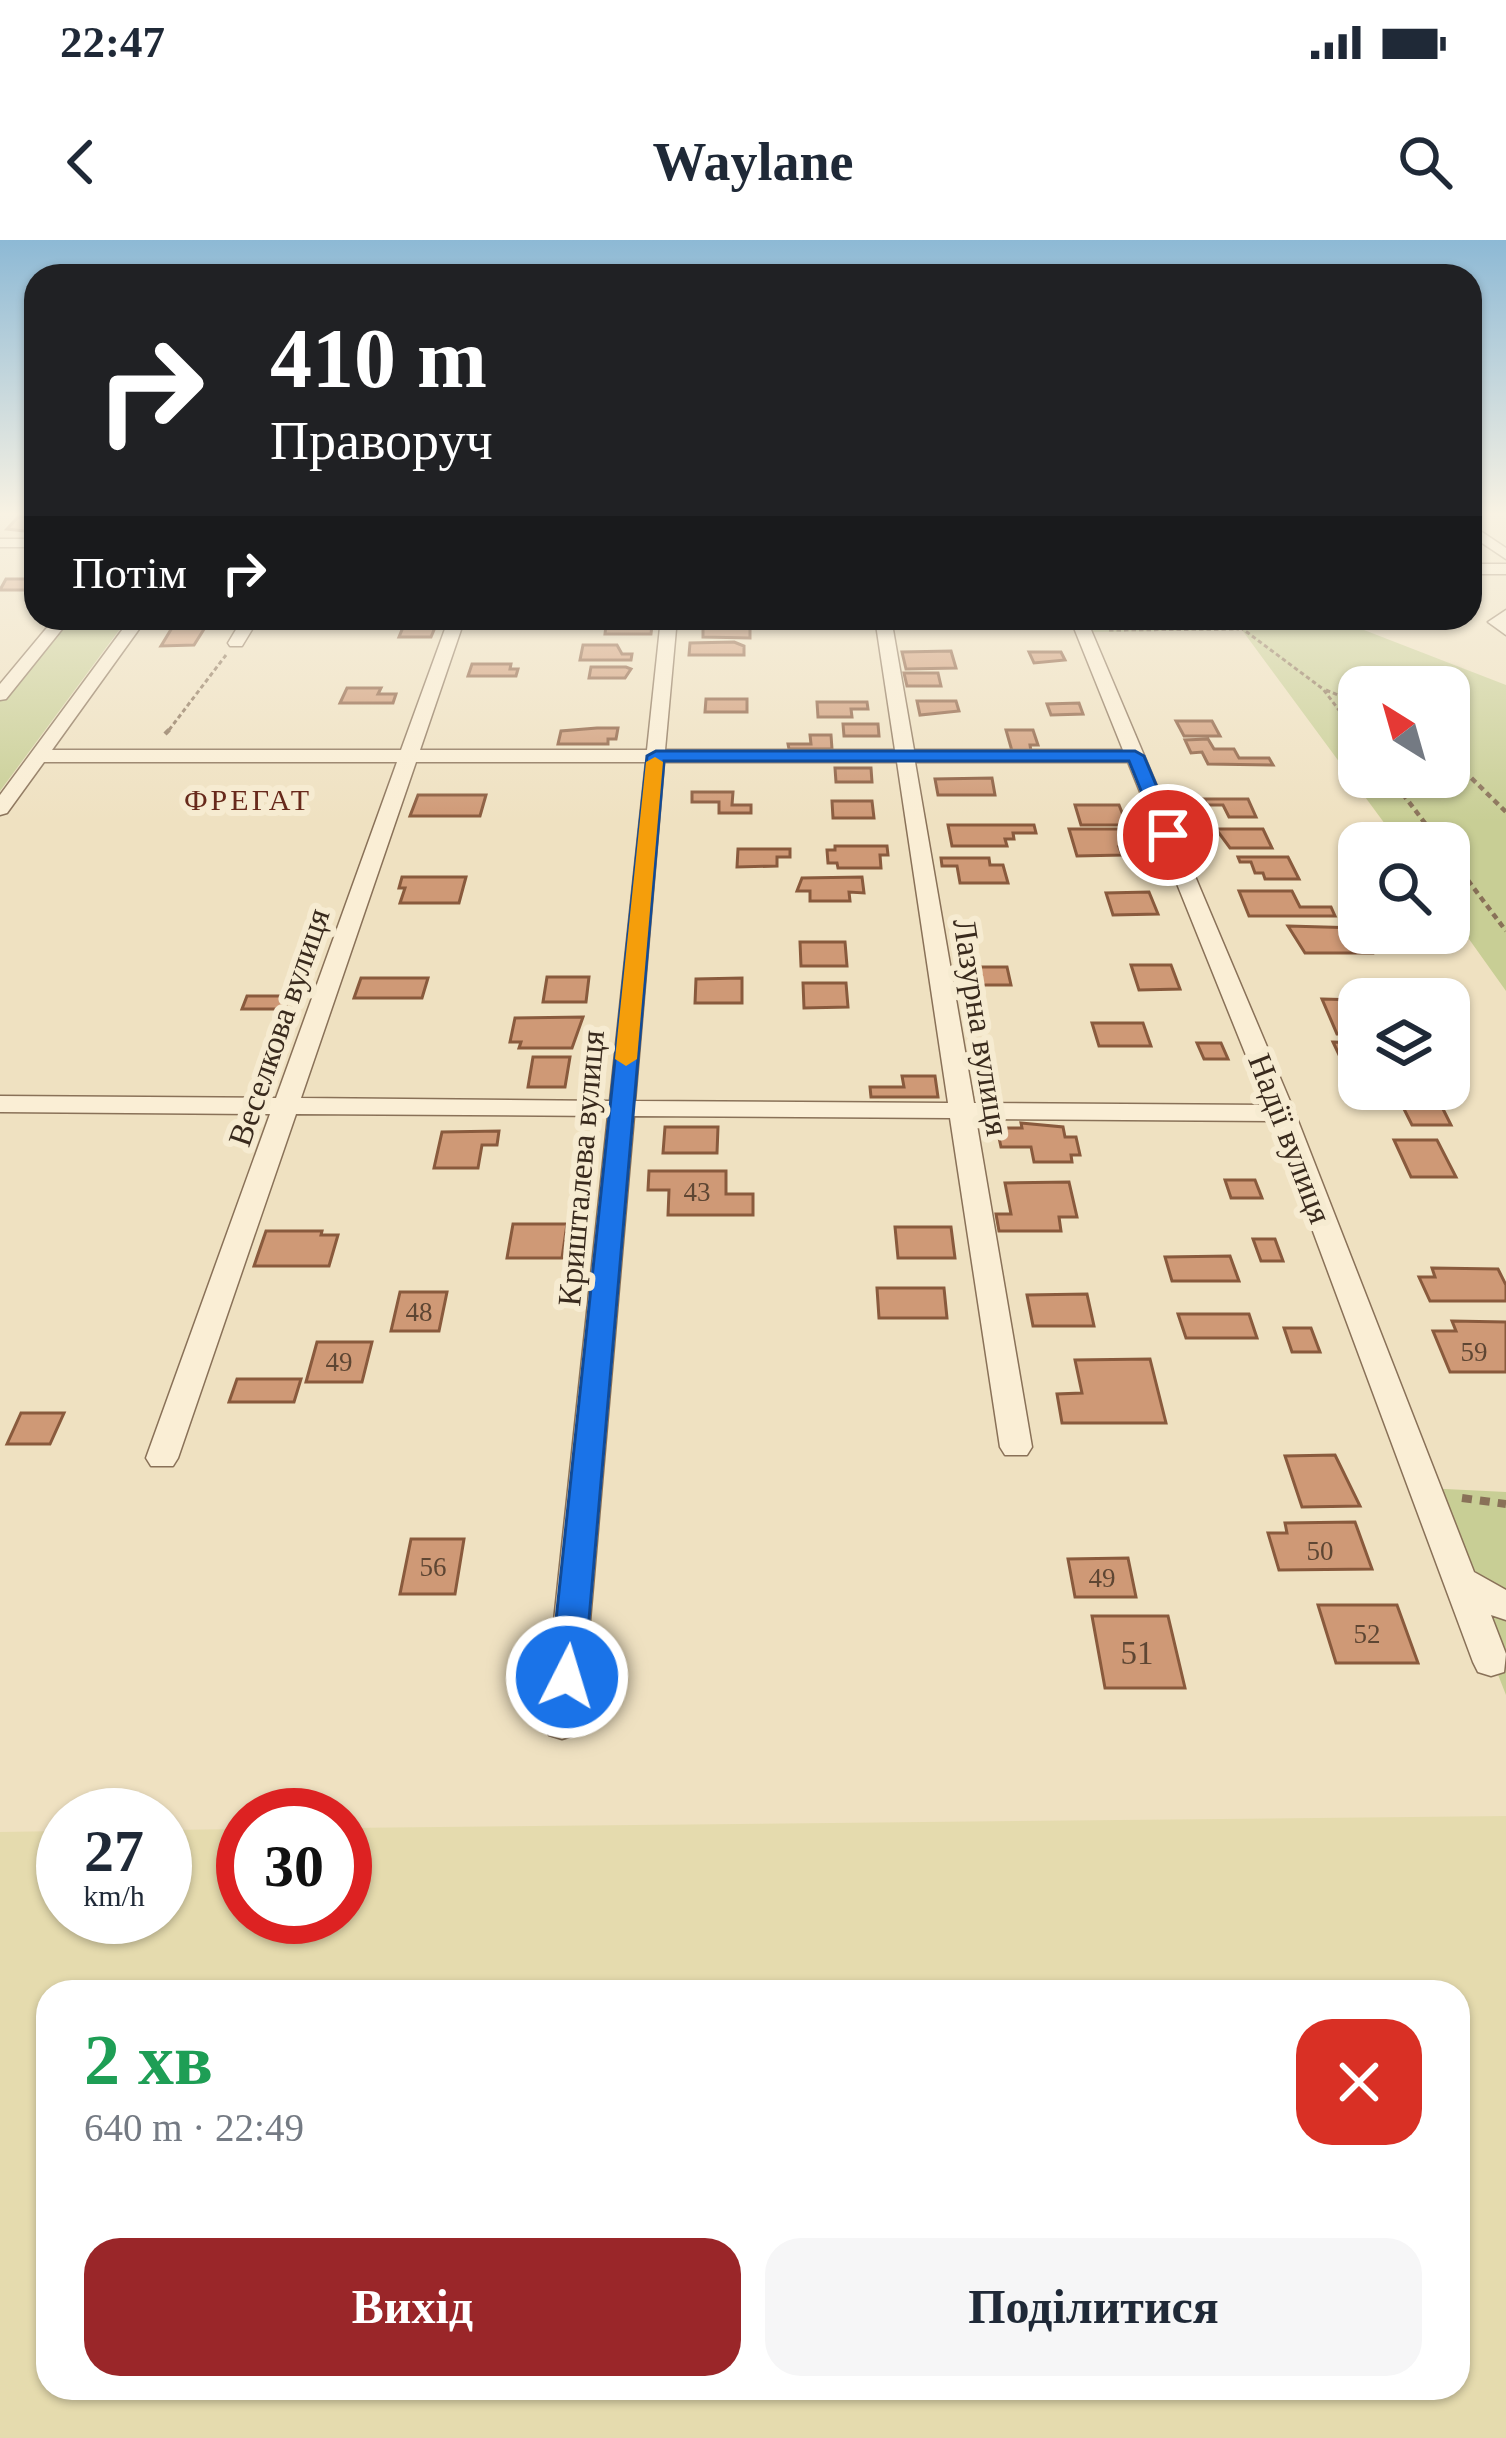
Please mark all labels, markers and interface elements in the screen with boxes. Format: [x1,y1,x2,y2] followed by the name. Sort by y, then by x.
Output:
[60,17,165,67] text: 22:47
[48,129,114,195] icon: back
[1392,129,1458,195] icon: search
[652,132,854,192] text: Waylane
[72,312,228,468] icon: right
[270,312,487,405] text: 410 m
[270,411,493,471] text: Праворуч
[211,540,277,606] icon: right
[72,548,187,598] text: Потім
[1338,666,1470,798] north arrow
[1338,666,1470,1110] map controls
[184,783,312,816] district label: ФРЕГАТ
[1117,784,1219,886] pin
[1135,802,1201,868] icon: arrive
[1338,822,1470,954] button: search
[221,904,337,1151] street label: Веселкова вулиця
[946,916,1016,1138] street label: Лазурна вулиця
[1338,978,1470,1110] button: layers
[551,1029,611,1308] street label: Кришталева вулиця
[1241,1049,1339,1228] street label: Надії вулиця
[684,1177,711,1207] house number: 43
[406,1297,433,1327] house number: 48
[1461,1337,1488,1367] house number: 59
[326,1347,353,1377] house number: 49
[1307,1536,1334,1566] house number: 50
[420,1552,447,1582] house number: 56
[1089,1563,1116,1593] house number: 49
[504,1614,630,1740] position arrow
[1354,1619,1381,1649] house number: 52
[1121,1635,1154,1671] house number: 51
[216,1788,372,1944] speed limit sign: 30
[84,1818,144,1884] text: 27
[83,1879,145,1912] text: km/h
[1296,2019,1422,2145] button: close
[84,2020,213,2100] text: 2 хв
[84,2106,304,2149] text: 640 m · 22:49
[84,2238,741,2376] button: Вихід
[765,2238,1422,2376] button: Поділитися

